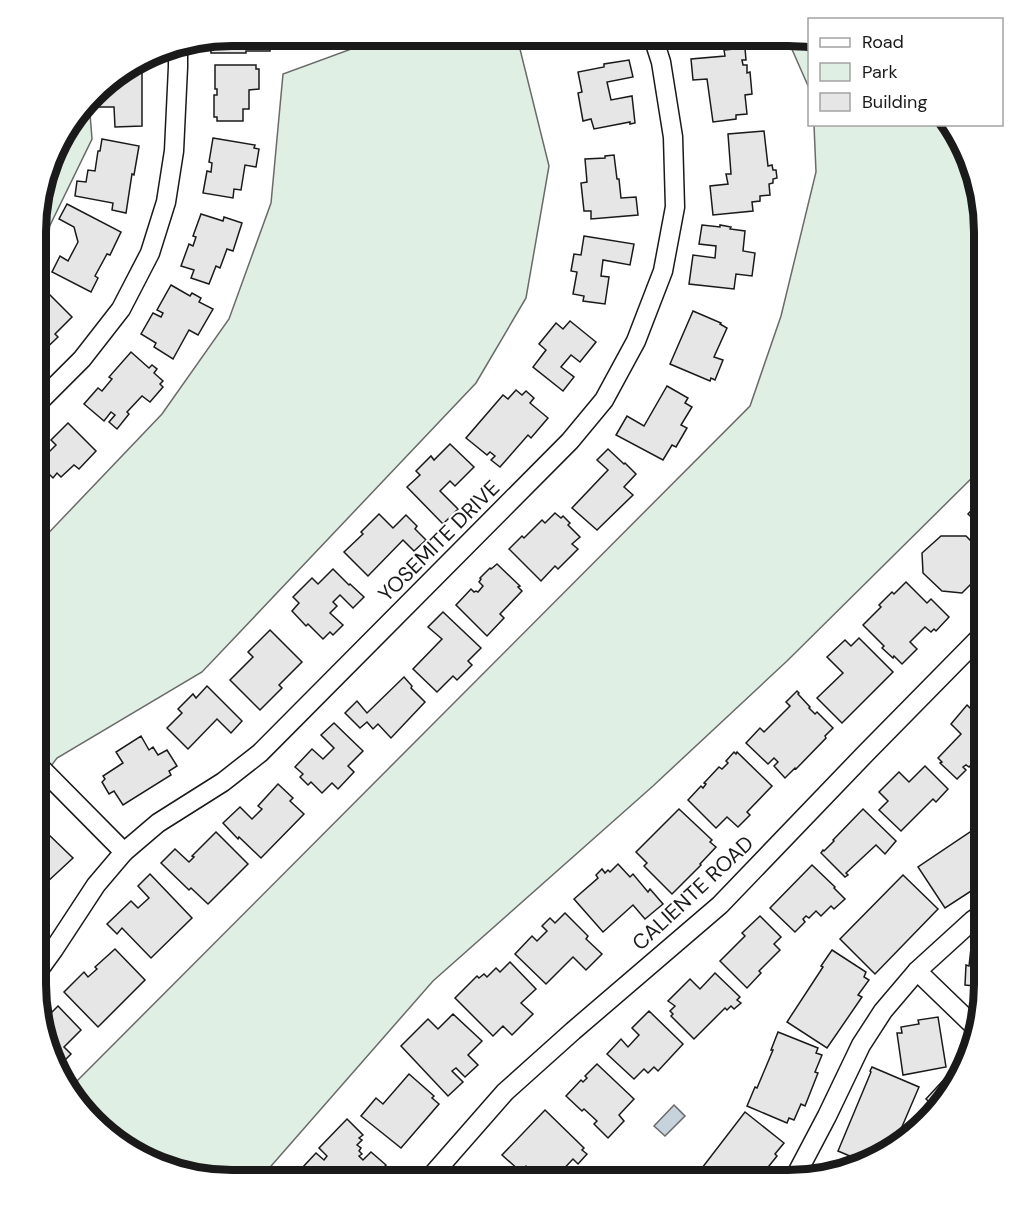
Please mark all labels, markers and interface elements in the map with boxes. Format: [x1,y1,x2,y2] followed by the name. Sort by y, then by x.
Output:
[808,18,1003,126] legend
[862,30,904,54] text: Road
[862,60,898,84] text: Park
[862,90,927,114] text: Building
[372,474,506,608] street label: YOSEMITE DRIVE
[626,829,760,957] street label: CALIENTE ROAD

